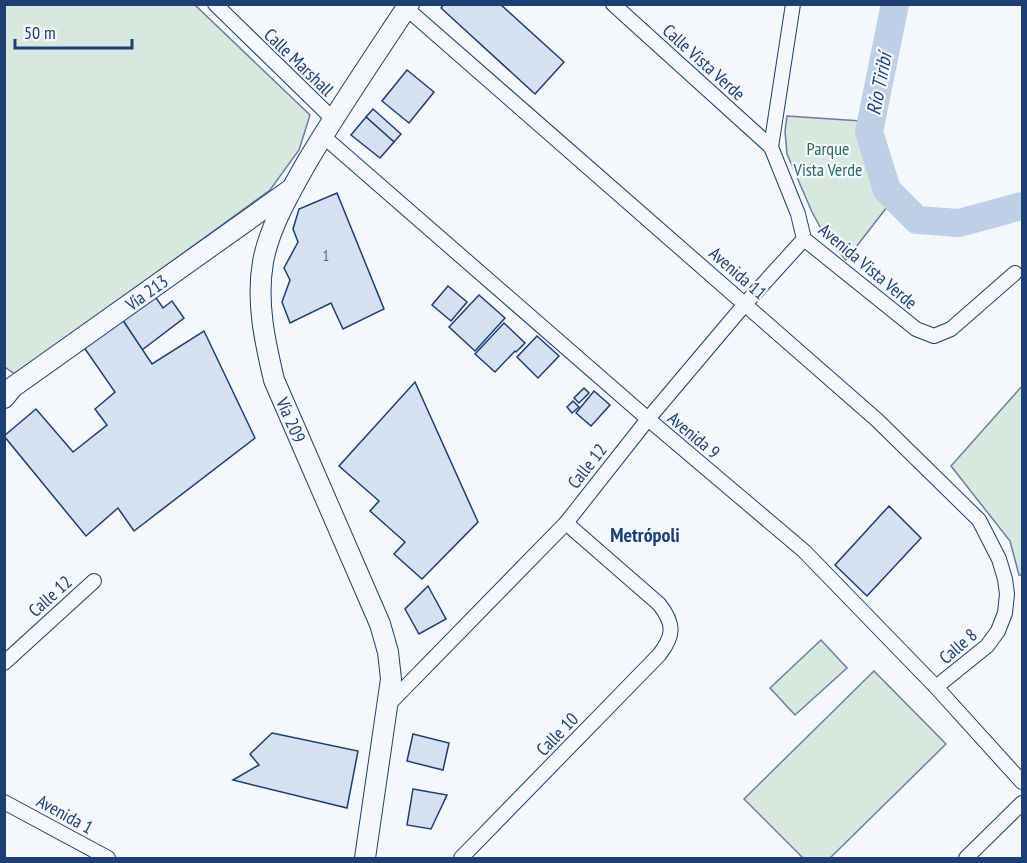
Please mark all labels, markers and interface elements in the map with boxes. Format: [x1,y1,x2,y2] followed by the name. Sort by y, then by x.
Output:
[15,12,132,50] scale bar
[658,19,750,105] street label: Calle Vista Verde
[24,21,56,44] text: 50 m
[259,23,339,101] street label: Calle Marshall
[860,47,898,117] water label: Río Tiribí
[793,137,862,181] park label: Parque Vista Verde
[814,218,922,314] street label: Avenida Vista Verde
[704,242,772,304] street label: Avenida 11
[323,246,329,265] house number: 1
[120,269,172,316] street label: Vía 213
[271,393,311,446] street label: Vía 209
[663,407,725,463] street label: Avenida 9
[562,439,612,493] street label: Calle 12
[610,522,680,548] district label: Metrópoli
[23,570,77,622] street label: Calle 12
[934,623,982,669] street label: Calle 8
[531,708,583,760] street label: Calle 10
[33,789,97,839] street label: Avenida 1

